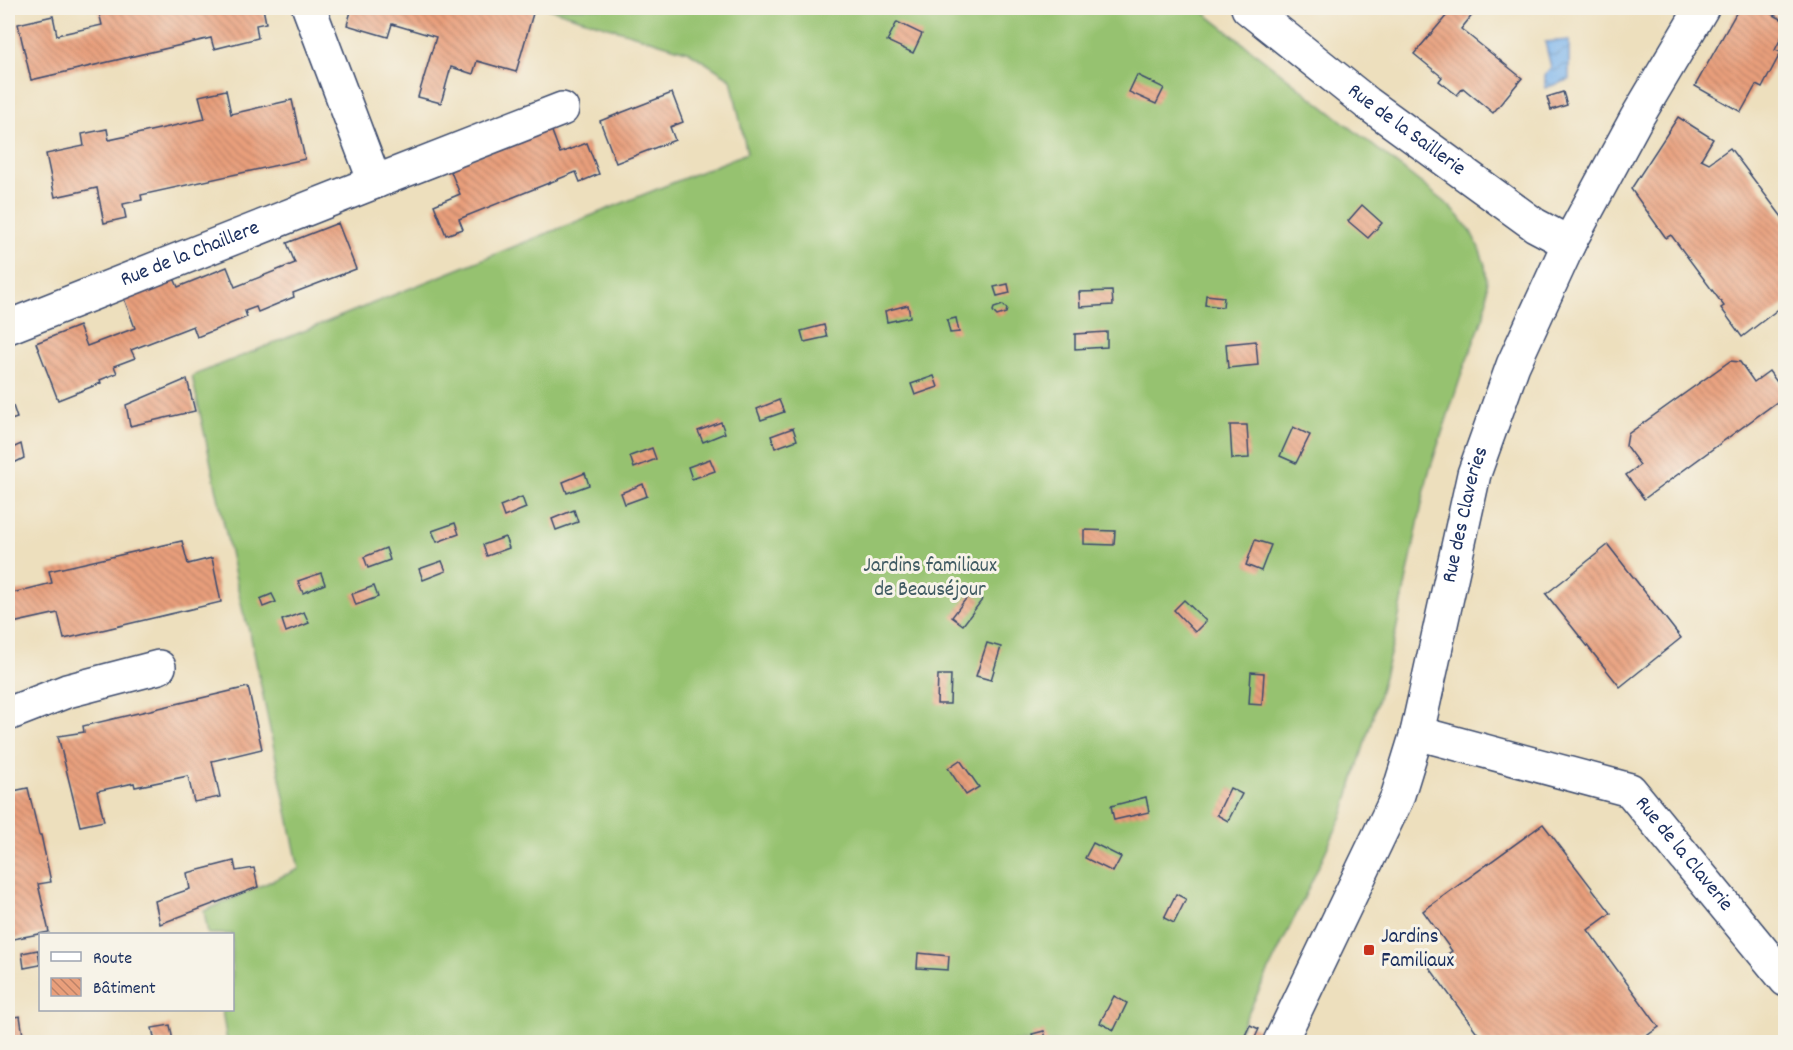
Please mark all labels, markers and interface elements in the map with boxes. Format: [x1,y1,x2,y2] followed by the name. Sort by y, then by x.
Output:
[1340,77,1471,184] street label: Rue de la Saillerie
[116,214,264,296] street label: Rue de la Chaillere
[1435,443,1497,586] street label: Rue des Claveries
[863,552,997,606] park label: Jardins familiaux de Beauséjour
[1627,790,1739,919] street label: Rue de la Claverie
[1381,923,1454,977] place label: Jardins Familiaux
[39,933,234,1011] legend
[1362,943,1376,957] marker: Jardins Familiaux
[93,947,132,972] text: Route
[93,977,156,1002] text: Bâtiment

